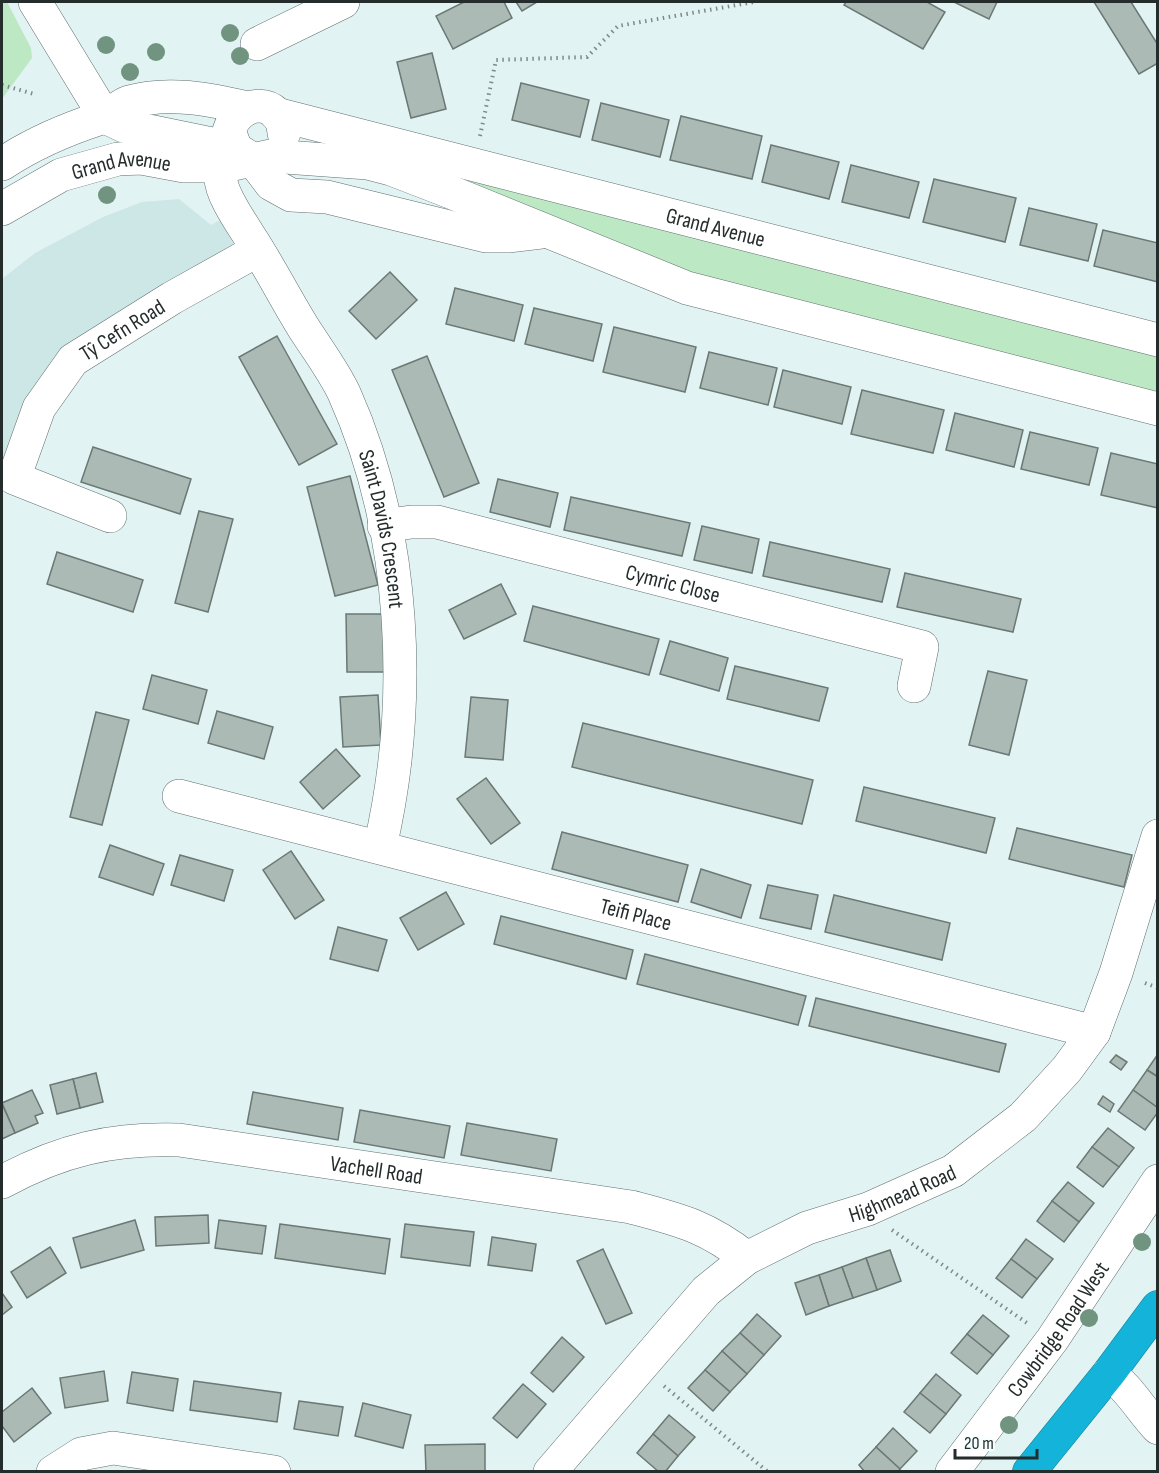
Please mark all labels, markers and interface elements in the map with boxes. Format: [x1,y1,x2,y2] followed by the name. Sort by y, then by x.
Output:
[69,146,173,186] street label: Grand Avenue
[663,202,768,254] street label: Grand Avenue
[75,294,170,367] street label: Tŷ Cefn Road
[352,447,409,610] street label: Saint Davids Crescent
[622,559,723,609] street label: Cymric Close
[597,893,674,938] street label: Teifi Place
[328,1151,424,1191] street label: Vachell Road
[846,1159,960,1229] street label: Highmead Road
[1002,1257,1116,1403] street label: Cowbridge Road West
[955,1422,1038,1460] scale bar
[964,1433,994,1454] text: 20 m

